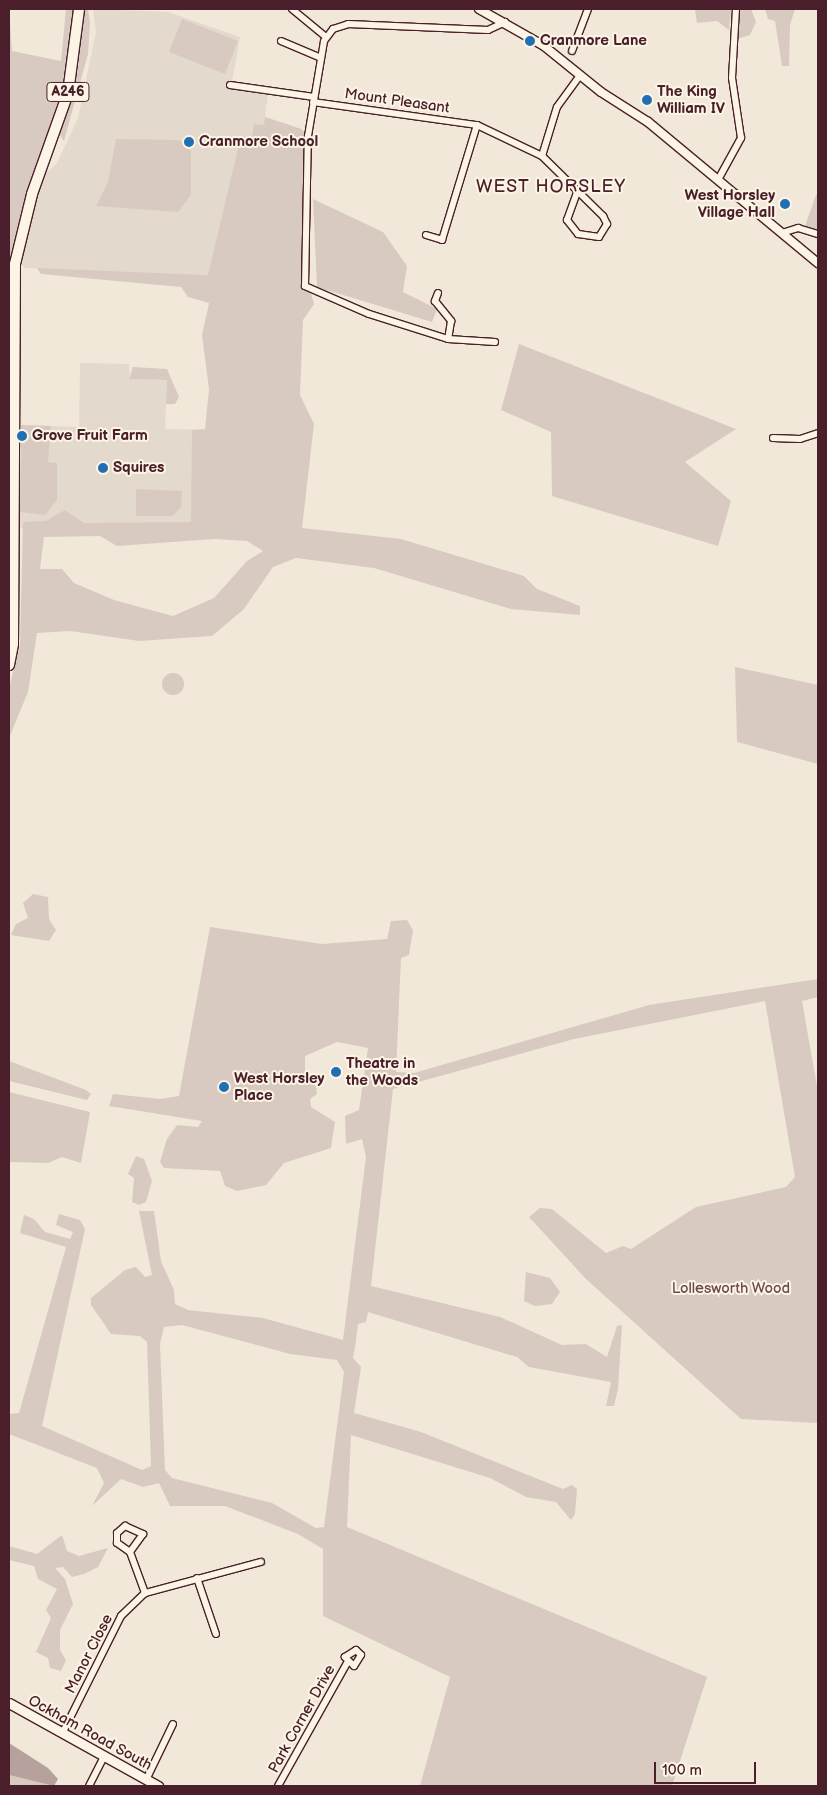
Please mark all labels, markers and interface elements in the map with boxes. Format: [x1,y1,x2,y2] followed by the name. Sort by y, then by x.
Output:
[540,32,647,50] place label: Cranmore Lane
[524,35,536,47] marker: Cranmore Lane
[46,80,90,104] road number: A246
[657,82,725,117] place label: The King William IV
[343,85,451,117] street label: Mount Pleasant
[641,94,653,106] marker: The King William IV
[199,133,318,151] place label: Cranmore School
[183,136,195,148] marker: Cranmore School
[475,176,627,198] district label: WEST HORSLEY
[685,186,775,221] place label: West Horsley Village Hall
[779,198,791,210] marker: West Horsley Village Hall
[32,427,148,445] place label: Grove Fruit Farm
[16,430,28,442] marker: Grove Fruit Farm
[113,459,164,477] place label: Squires
[97,462,109,474] marker: Squires
[346,1054,418,1089] place label: Theatre in the Woods
[330,1066,342,1078] marker: Theatre in the Woods
[234,1069,324,1104] place label: West Horsley Place
[218,1081,230,1093] marker: West Horsley Place
[671,1280,791,1298] park label: Lollesworth Wood
[61,1611,117,1697] street label: Manor Close
[265,1662,339,1776] street label: Park Corner Drive
[25,1691,155,1775] street label: Ockham Road South
[657,1752,760,1784] scale bar
[662,1761,702,1780] text: 100 m

